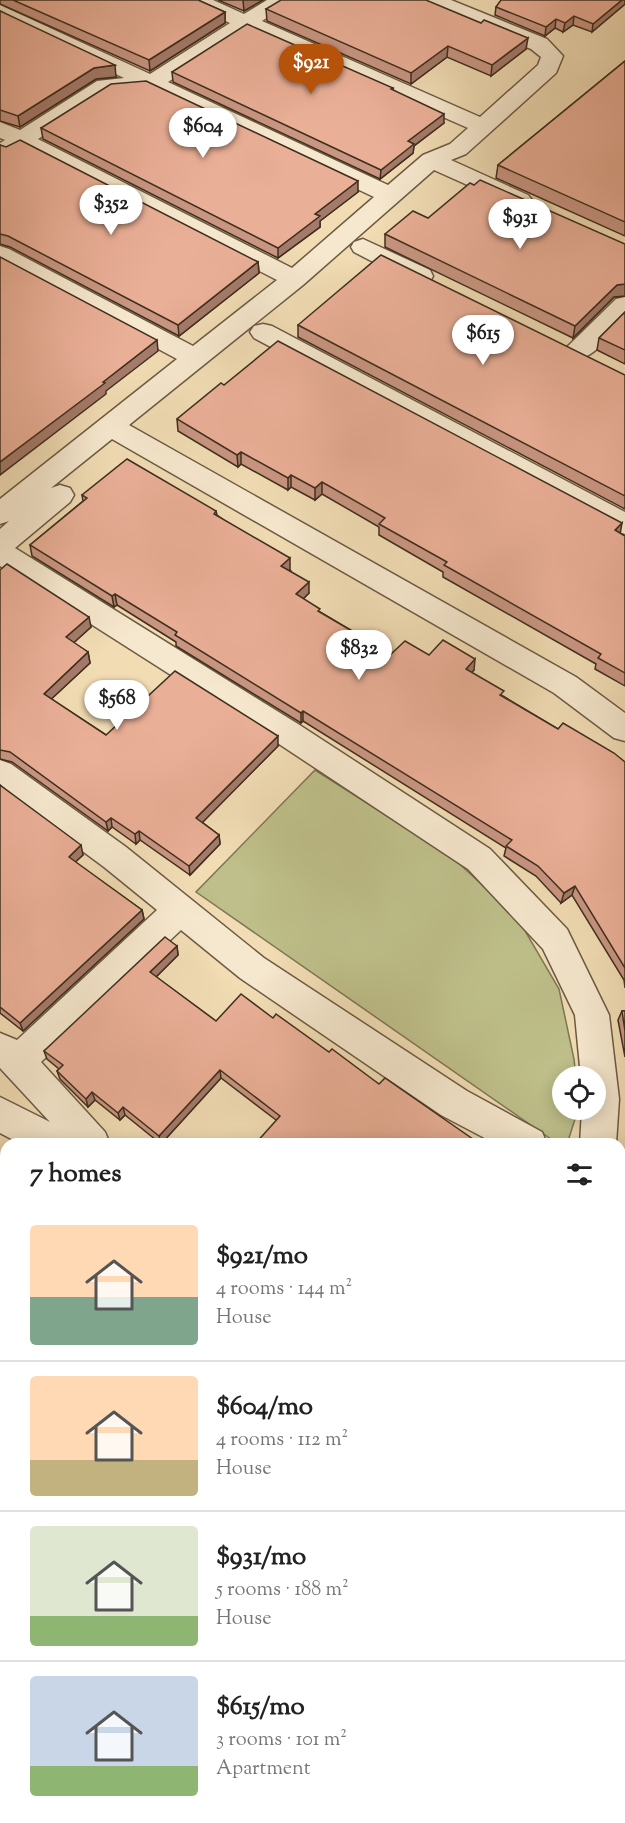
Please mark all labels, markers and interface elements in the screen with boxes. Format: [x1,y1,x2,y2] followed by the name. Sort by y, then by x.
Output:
[275,44,347,95] pin: $921
[293,49,329,78] text: $921
[167,108,239,159] pin: $604
[183,113,223,142] text: $604
[75,185,147,236] pin: $352
[94,190,128,219] text: $352
[484,199,556,250] pin: $931
[502,204,538,233] text: $931
[447,315,519,366] pin: $615
[466,320,500,349] text: $615
[323,630,395,681] pin: $832
[340,635,378,664] text: $832
[81,680,153,731] pin: $568
[98,685,136,714] text: $568
[552,1066,606,1120] map controls
[552,1066,606,1120] button: locate
[30,1156,121,1193] text: 7 homes
[563,1158,596,1191] icon: filters
[216,1238,308,1275] text: $921/mo
[78,1249,150,1321] icon: home
[216,1275,352,1304] text: 4 rooms · 144 m²
[216,1304,271,1333] text: House
[216,1389,313,1426] text: $604/mo
[78,1400,150,1472] icon: home
[216,1426,348,1455] text: 4 rooms · 112 m²
[216,1455,271,1484] text: House
[216,1539,306,1576] text: $931/mo
[78,1550,150,1622] icon: home
[216,1576,349,1605] text: 5 rooms · 188 m²
[216,1605,271,1634] text: House
[216,1689,305,1726] text: $615/mo
[78,1700,150,1772] icon: home
[216,1726,347,1755] text: 3 rooms · 101 m²
[216,1755,311,1784] text: Apartment

